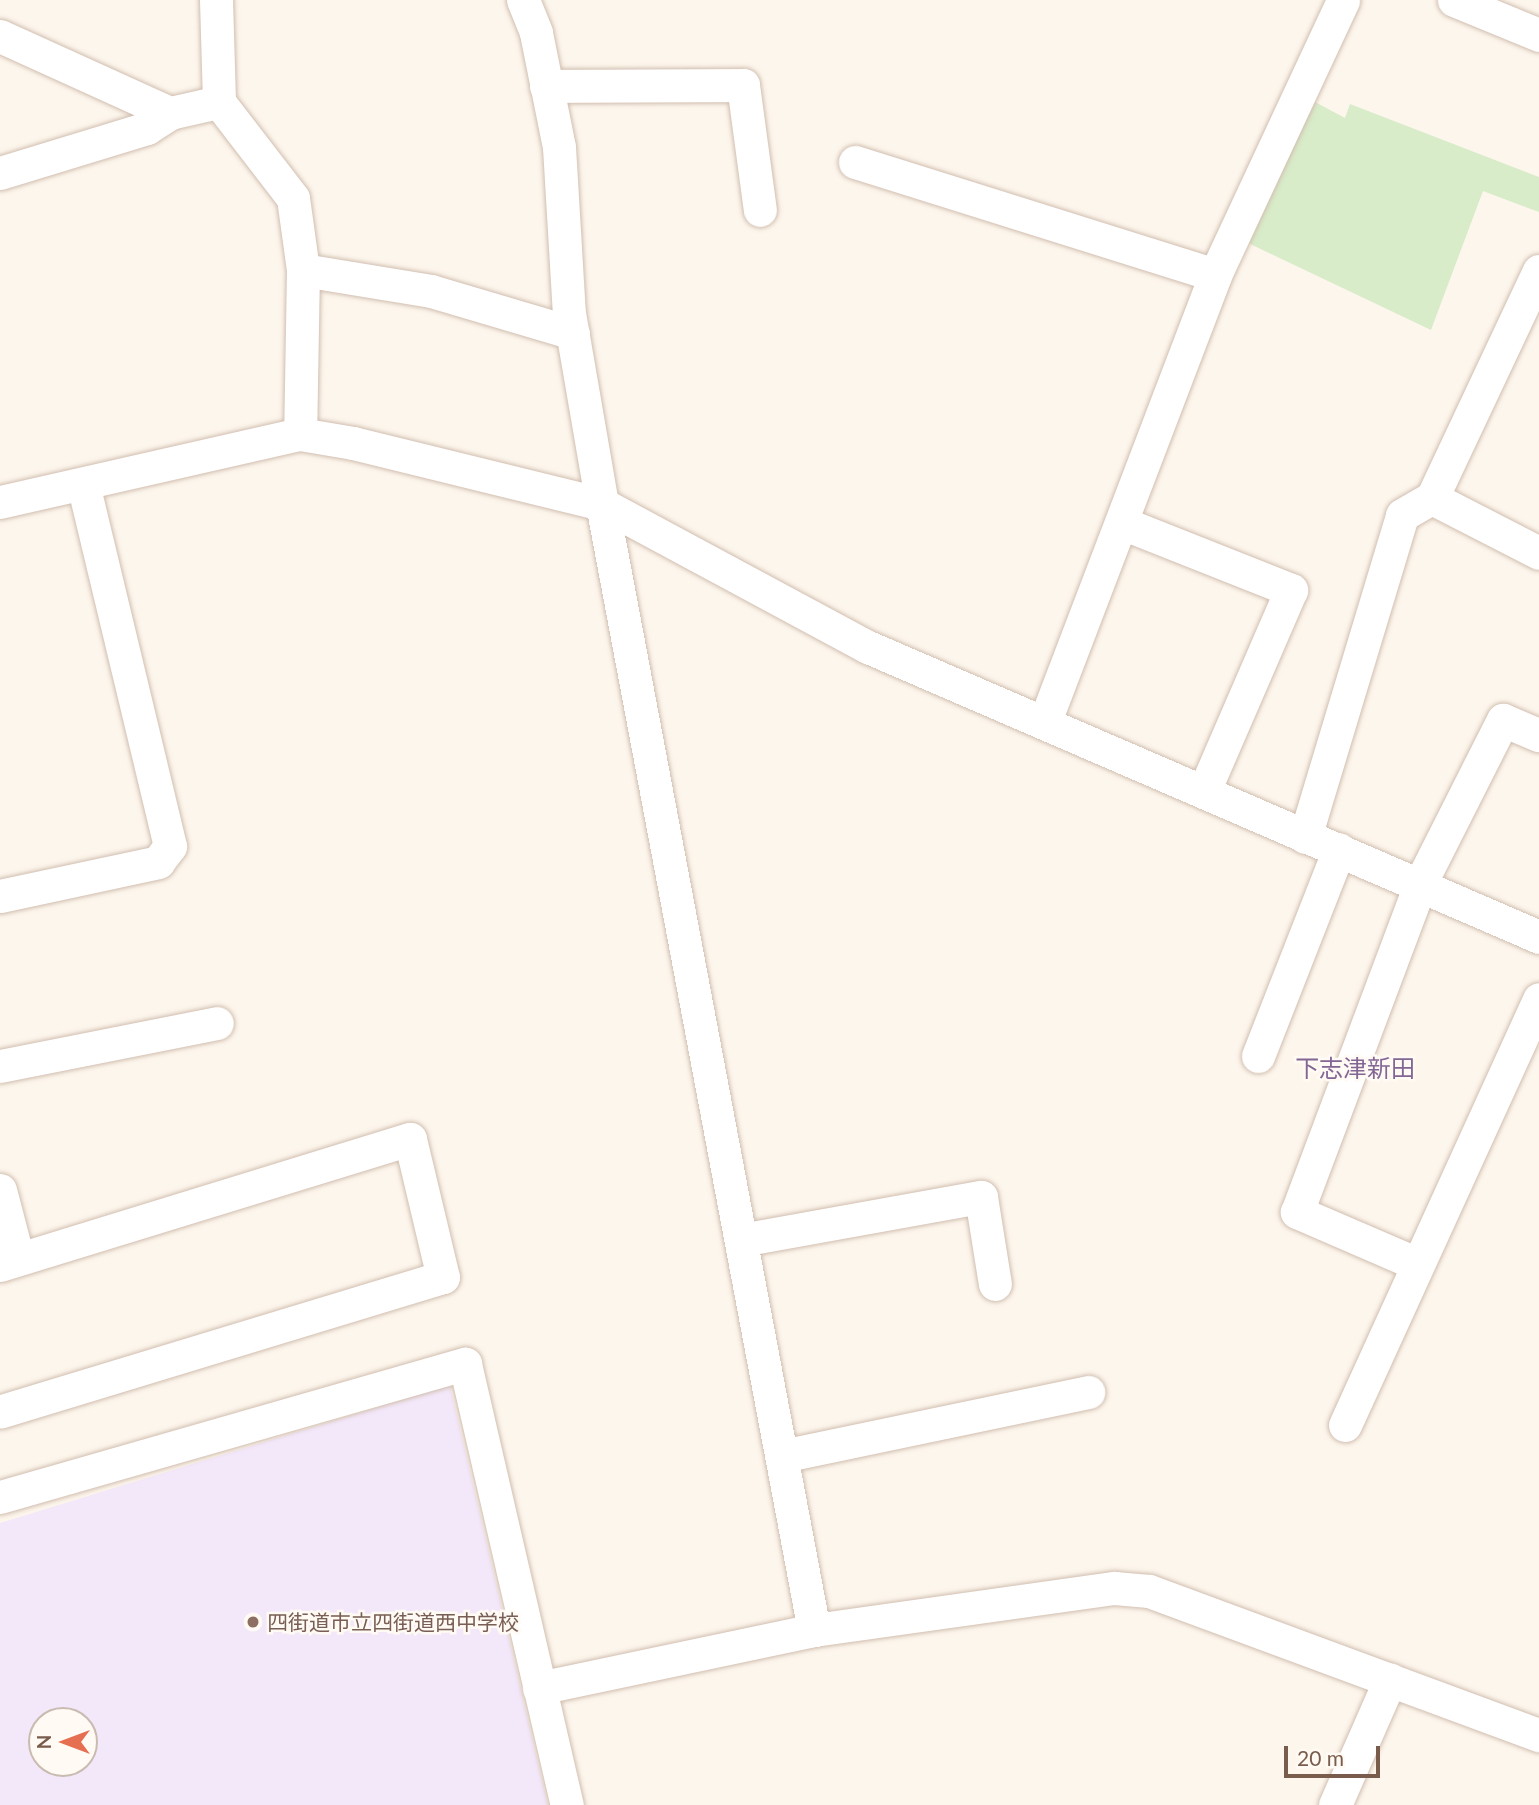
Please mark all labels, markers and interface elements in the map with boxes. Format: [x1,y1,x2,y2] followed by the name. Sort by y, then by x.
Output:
[1295,1054,1415,1082] district label: 下志津新田
[267,1609,519,1635] place label: 四街道市立四街道西中学校
[245,1614,261,1630] marker: 四街道市立四街道西中学校
[28,1707,98,1777] north arrow
[1287,1731,1383,1775] scale bar
[32,1735,55,1749] text: N
[1297,1745,1344,1770] text: 20 m

